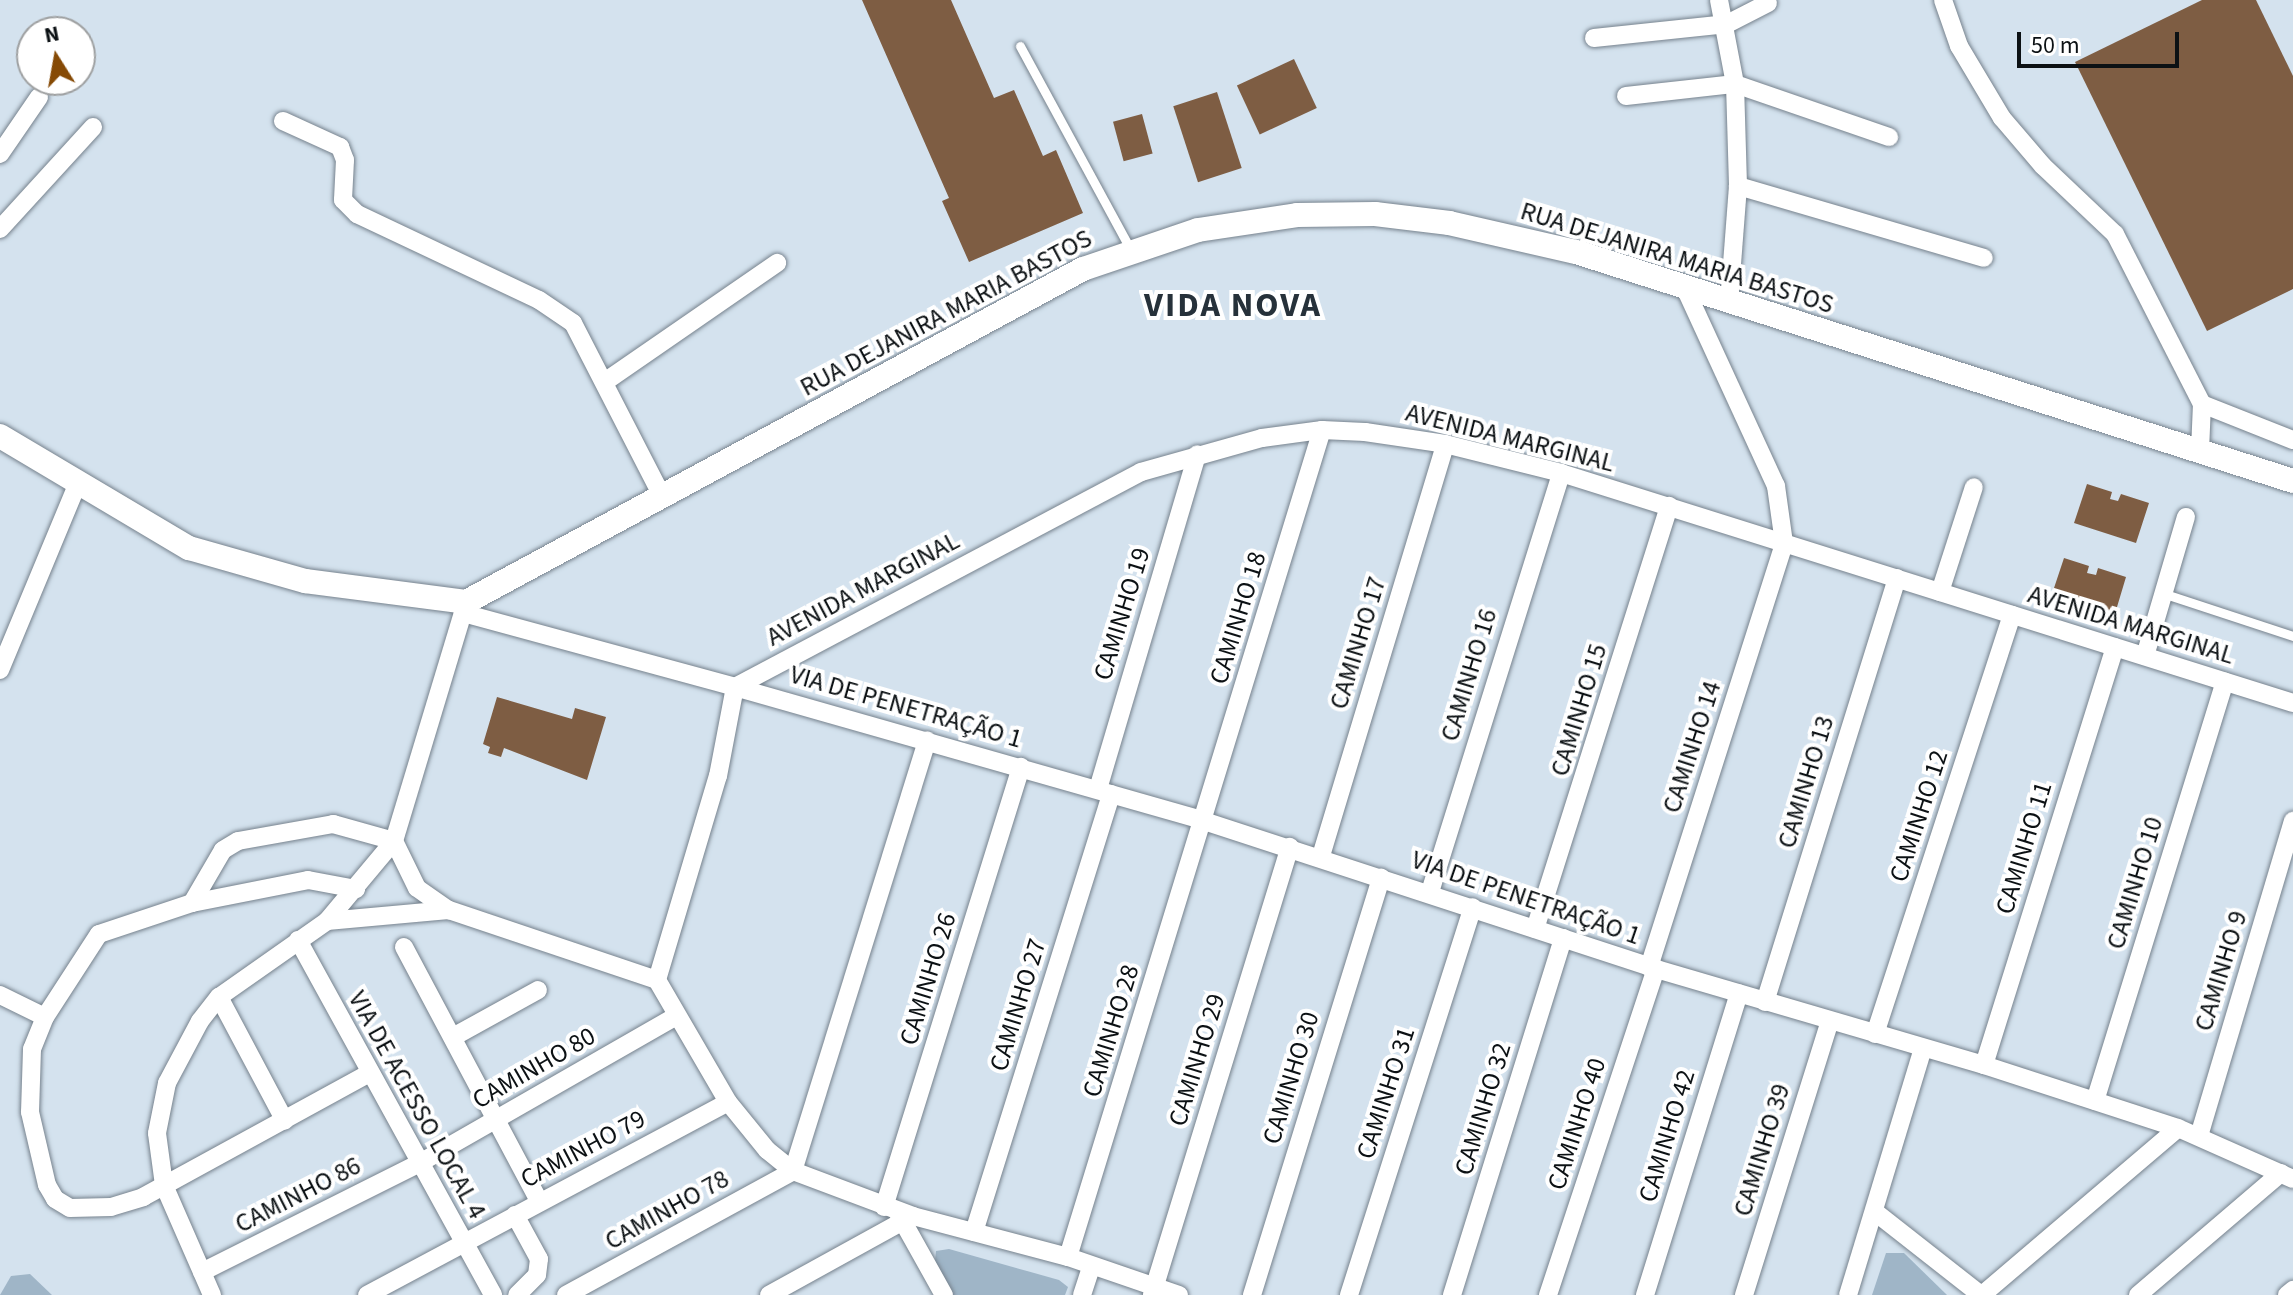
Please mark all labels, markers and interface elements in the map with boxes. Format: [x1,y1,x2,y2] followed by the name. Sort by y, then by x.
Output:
[16,16,96,96] north arrow
[2021,16,2183,66] scale bar
[42,17,62,52] text: N
[2031,28,2080,63] text: 50 m
[1517,195,1837,321] street label: RUA DEJANIRA MARIA BASTOS
[795,223,1097,403] street label: RUA DEJANIRA MARIA BASTOS
[1144,286,1322,326] district label: VIDA NOVA
[1402,397,1618,479] street label: AVENIDA MARGINAL
[761,525,965,653] street label: AVENIDA MARGINAL
[1087,544,1157,684] street label: CAMINHO 19
[1203,548,1273,688] street label: CAMINHO 18
[1323,573,1393,713] street label: CAMINHO 17
[2024,579,2238,671] street label: AVENIDA MARGINAL
[1434,605,1504,745] street label: CAMINHO 16
[1544,640,1614,780] street label: CAMINHO 15
[786,659,1026,755] street label: VIA DE PENETRAÇÃO 1
[1656,677,1728,817] street label: CAMINHO 14
[1771,712,1841,852] street label: CAMINHO 13
[1883,746,1955,886] street label: CAMINHO 12
[1989,778,2059,918] street label: CAMINHO 11
[2100,813,2170,953] street label: CAMINHO 10
[1407,844,1645,952] street label: VIA DE PENETRAÇÃO 1
[2188,907,2254,1035] street label: CAMINHO 9
[893,909,963,1049] street label: CAMINHO 26
[983,935,1053,1075] street label: CAMINHO 27
[1076,961,1146,1101] street label: CAMINHO 28
[341,986,493,1224] street label: VIA DE ACESSO LOCAL 4
[1162,990,1232,1130] street label: CAMINHO 29
[1256,1008,1326,1148] street label: CAMINHO 30
[467,1020,601,1116] street label: CAMINHO 80
[1350,1023,1422,1163] street label: CAMINHO 31
[1448,1039,1518,1179] street label: CAMINHO 32
[1541,1054,1613,1194] street label: CAMINHO 40
[1632,1066,1702,1206] street label: CAMINHO 42
[1727,1080,1797,1220] street label: CAMINHO 39
[515,1103,651,1195] street label: CAMINHO 79
[230,1150,366,1240] street label: CAMINHO 86
[600,1163,734,1257] street label: CAMINHO 78

